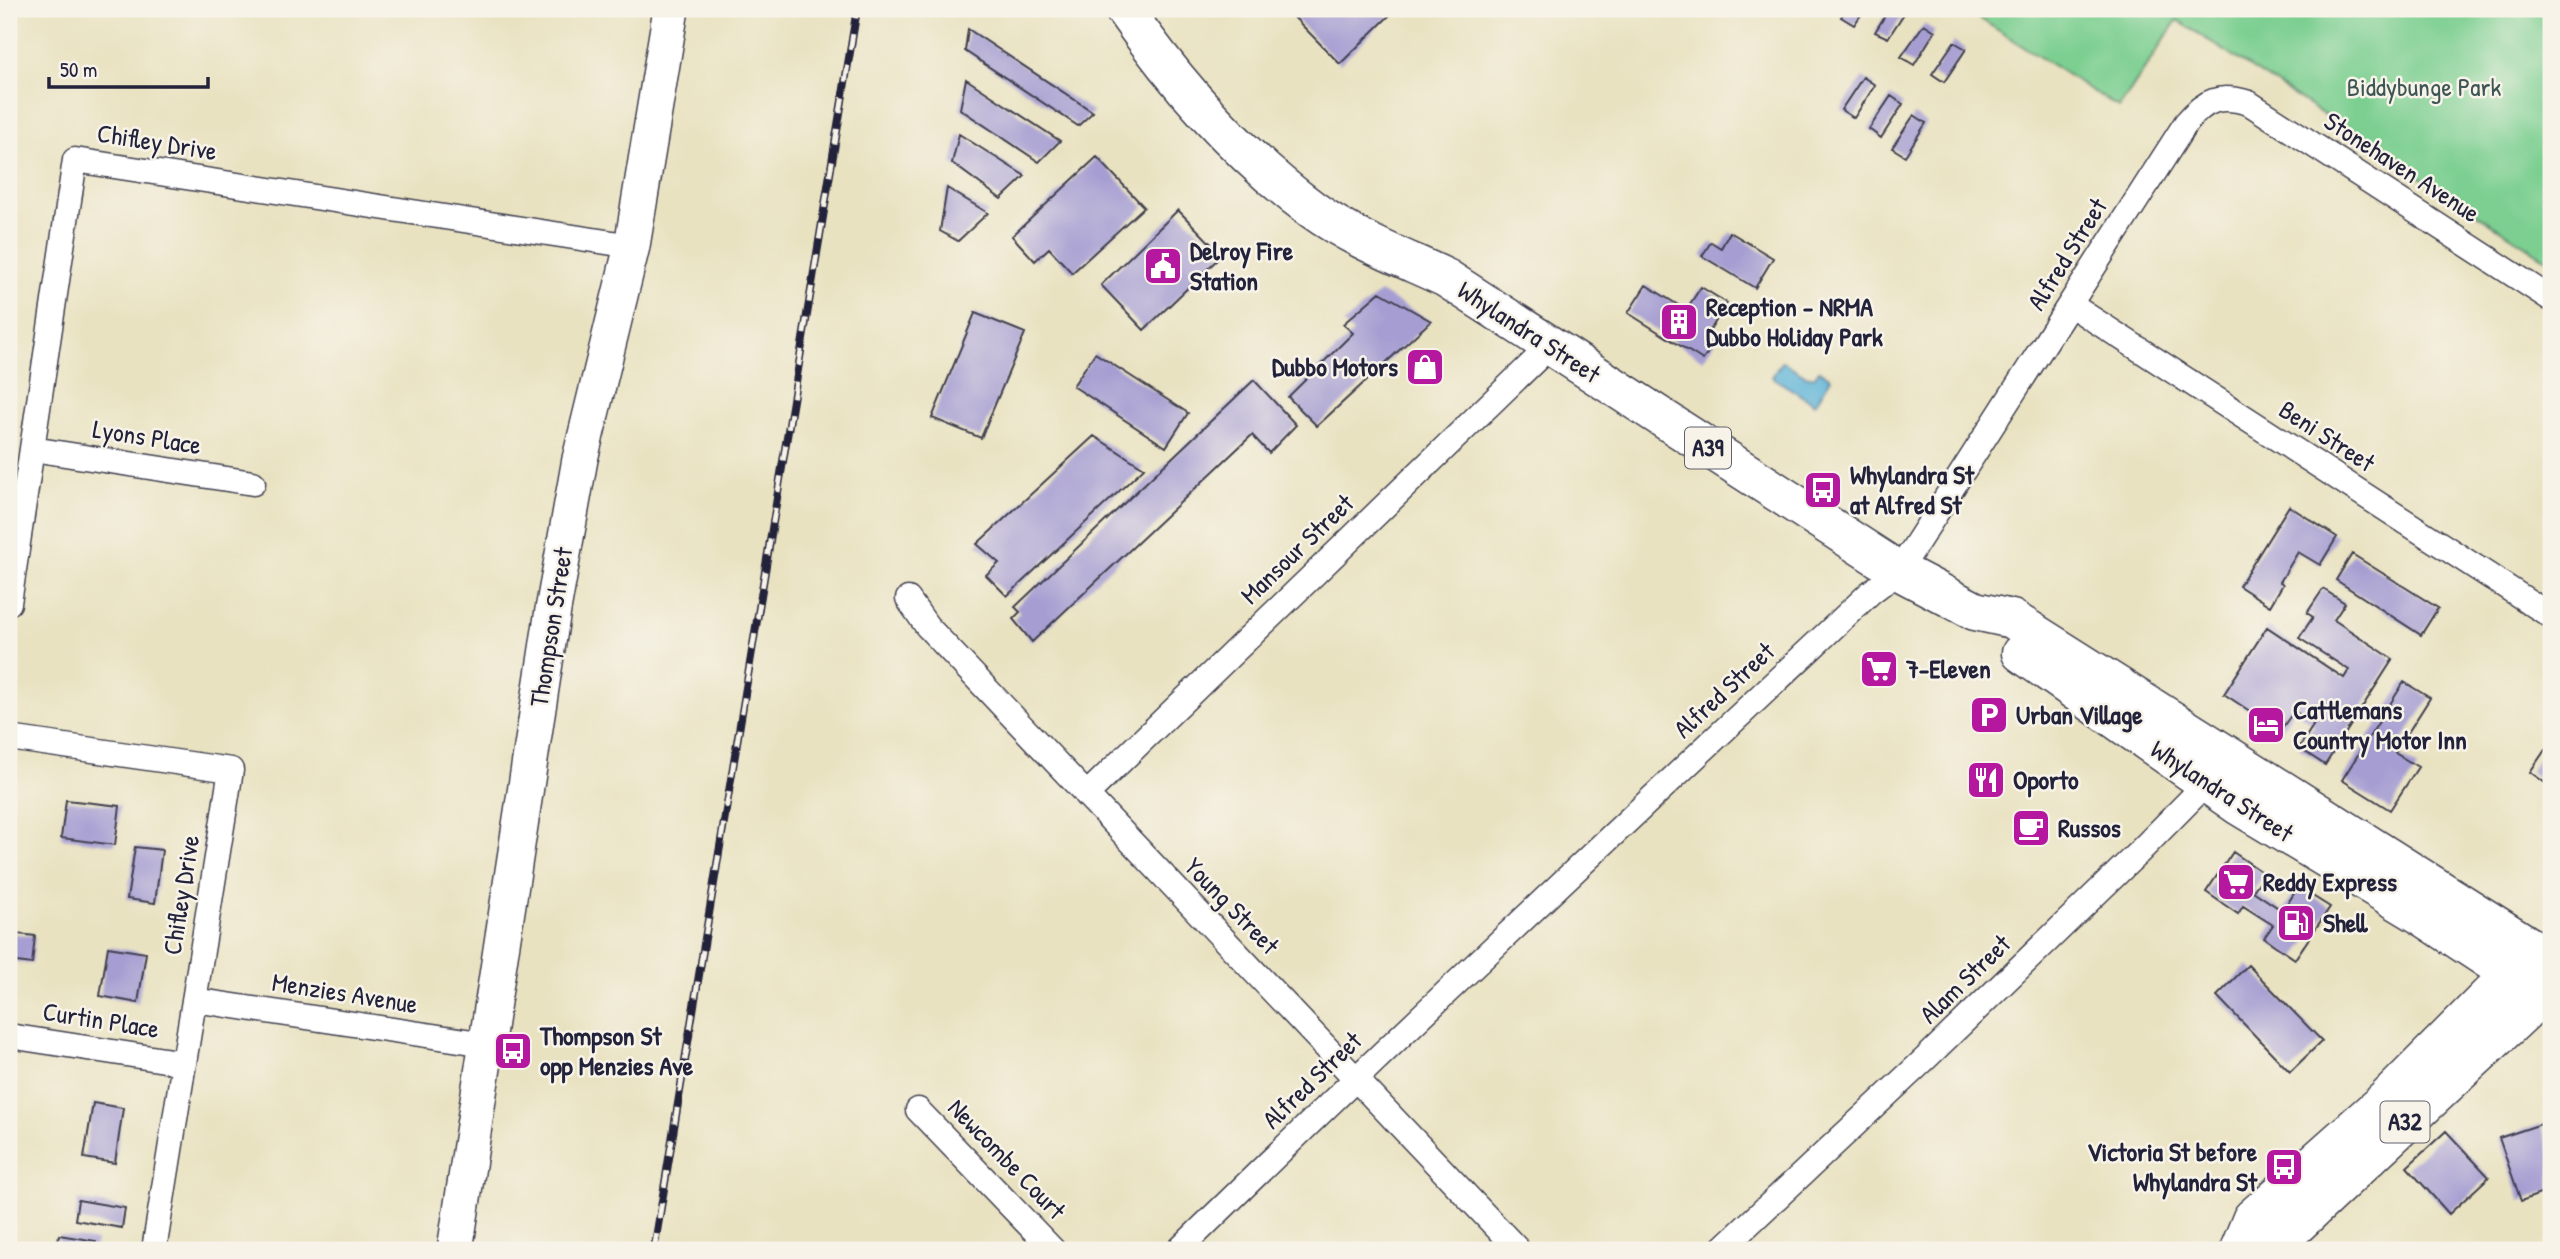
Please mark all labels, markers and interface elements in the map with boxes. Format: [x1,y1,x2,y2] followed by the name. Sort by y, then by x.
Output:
[49,46,208,90] scale bar
[60,55,97,84] text: 50 m
[2347,69,2501,104] park label: Biddybunge Park
[2318,103,2487,230] street label: Stonehaven Avenue
[95,115,219,168] street label: Chifley Drive
[2018,190,2115,316] street label: Alfred Street
[1190,233,1294,298] place label: Delroy Fire Station
[1142,245,1184,287] public building icon: Delroy Fire Station
[1451,272,1608,391] street label: Whylandra Street
[1706,289,1883,355] place label: Reception - NRMA Dubbo Holiday Park
[1658,301,1700,343] building icon: Reception - NRMA Dubbo Holiday Park
[1404,346,1446,388] shop icon: Dubbo Motors
[1272,349,1398,384] place label: Dubbo Motors
[2273,392,2383,480] street label: Beni Street
[91,411,204,462] street label: Lyons Place
[1685,428,1731,468] road number: A39
[1850,457,1975,522] place label: Whylandra St at Alfred St
[1802,469,1844,511] bus stop icon: Whylandra St at Alfred St
[1232,485,1362,612] street label: Mansour Street
[521,544,581,709] street label: Thompson Street
[1666,633,1782,745] street label: Alfred Street
[1858,648,1900,690] supermarket icon: 7-Eleven
[1905,651,1991,686] place label: 7-Eleven
[2293,692,2467,758] place label: Cattlemans Country Motor Inn
[1968,694,2010,736] parking icon: Urban Village
[2016,697,2143,733] place label: Urban Village
[2245,704,2287,746] hotel icon: Cattlemans Country Motor Inn
[2144,731,2301,850] street label: Whylandra Street
[1965,759,2007,801] restaurant icon: Oporto
[2013,762,2079,798] place label: Oporto
[2010,807,2052,849] cafe icon: Russos
[2058,810,2121,845] place label: Russos
[154,833,207,957] street label: Chifley Drive
[1177,850,1288,963] street label: Young Street
[2215,861,2257,903] supermarket icon: Reddy Express
[2263,864,2397,900] place label: Reddy Express
[2275,902,2317,944] fuel station icon: Shell
[2323,905,2368,940] place label: Shell
[1911,926,2019,1031] street label: Alam Street
[270,964,420,1021] street label: Menzies Avenue
[40,993,162,1046] street label: Curtin Place
[539,1018,694,1084] place label: Thompson St opp Menzies Ave
[1254,1023,1370,1136] street label: Alfred Street
[492,1030,534,1072] bus stop icon: Thompson St opp Menzies Ave
[941,1091,1075,1228] street label: Newcombe Court
[2380,1102,2430,1142] road number: A32
[2087,1134,2258,1200] place label: Victoria St before Whylandra St
[2263,1146,2305,1188] bus stop icon: Victoria St before Whylandra St

